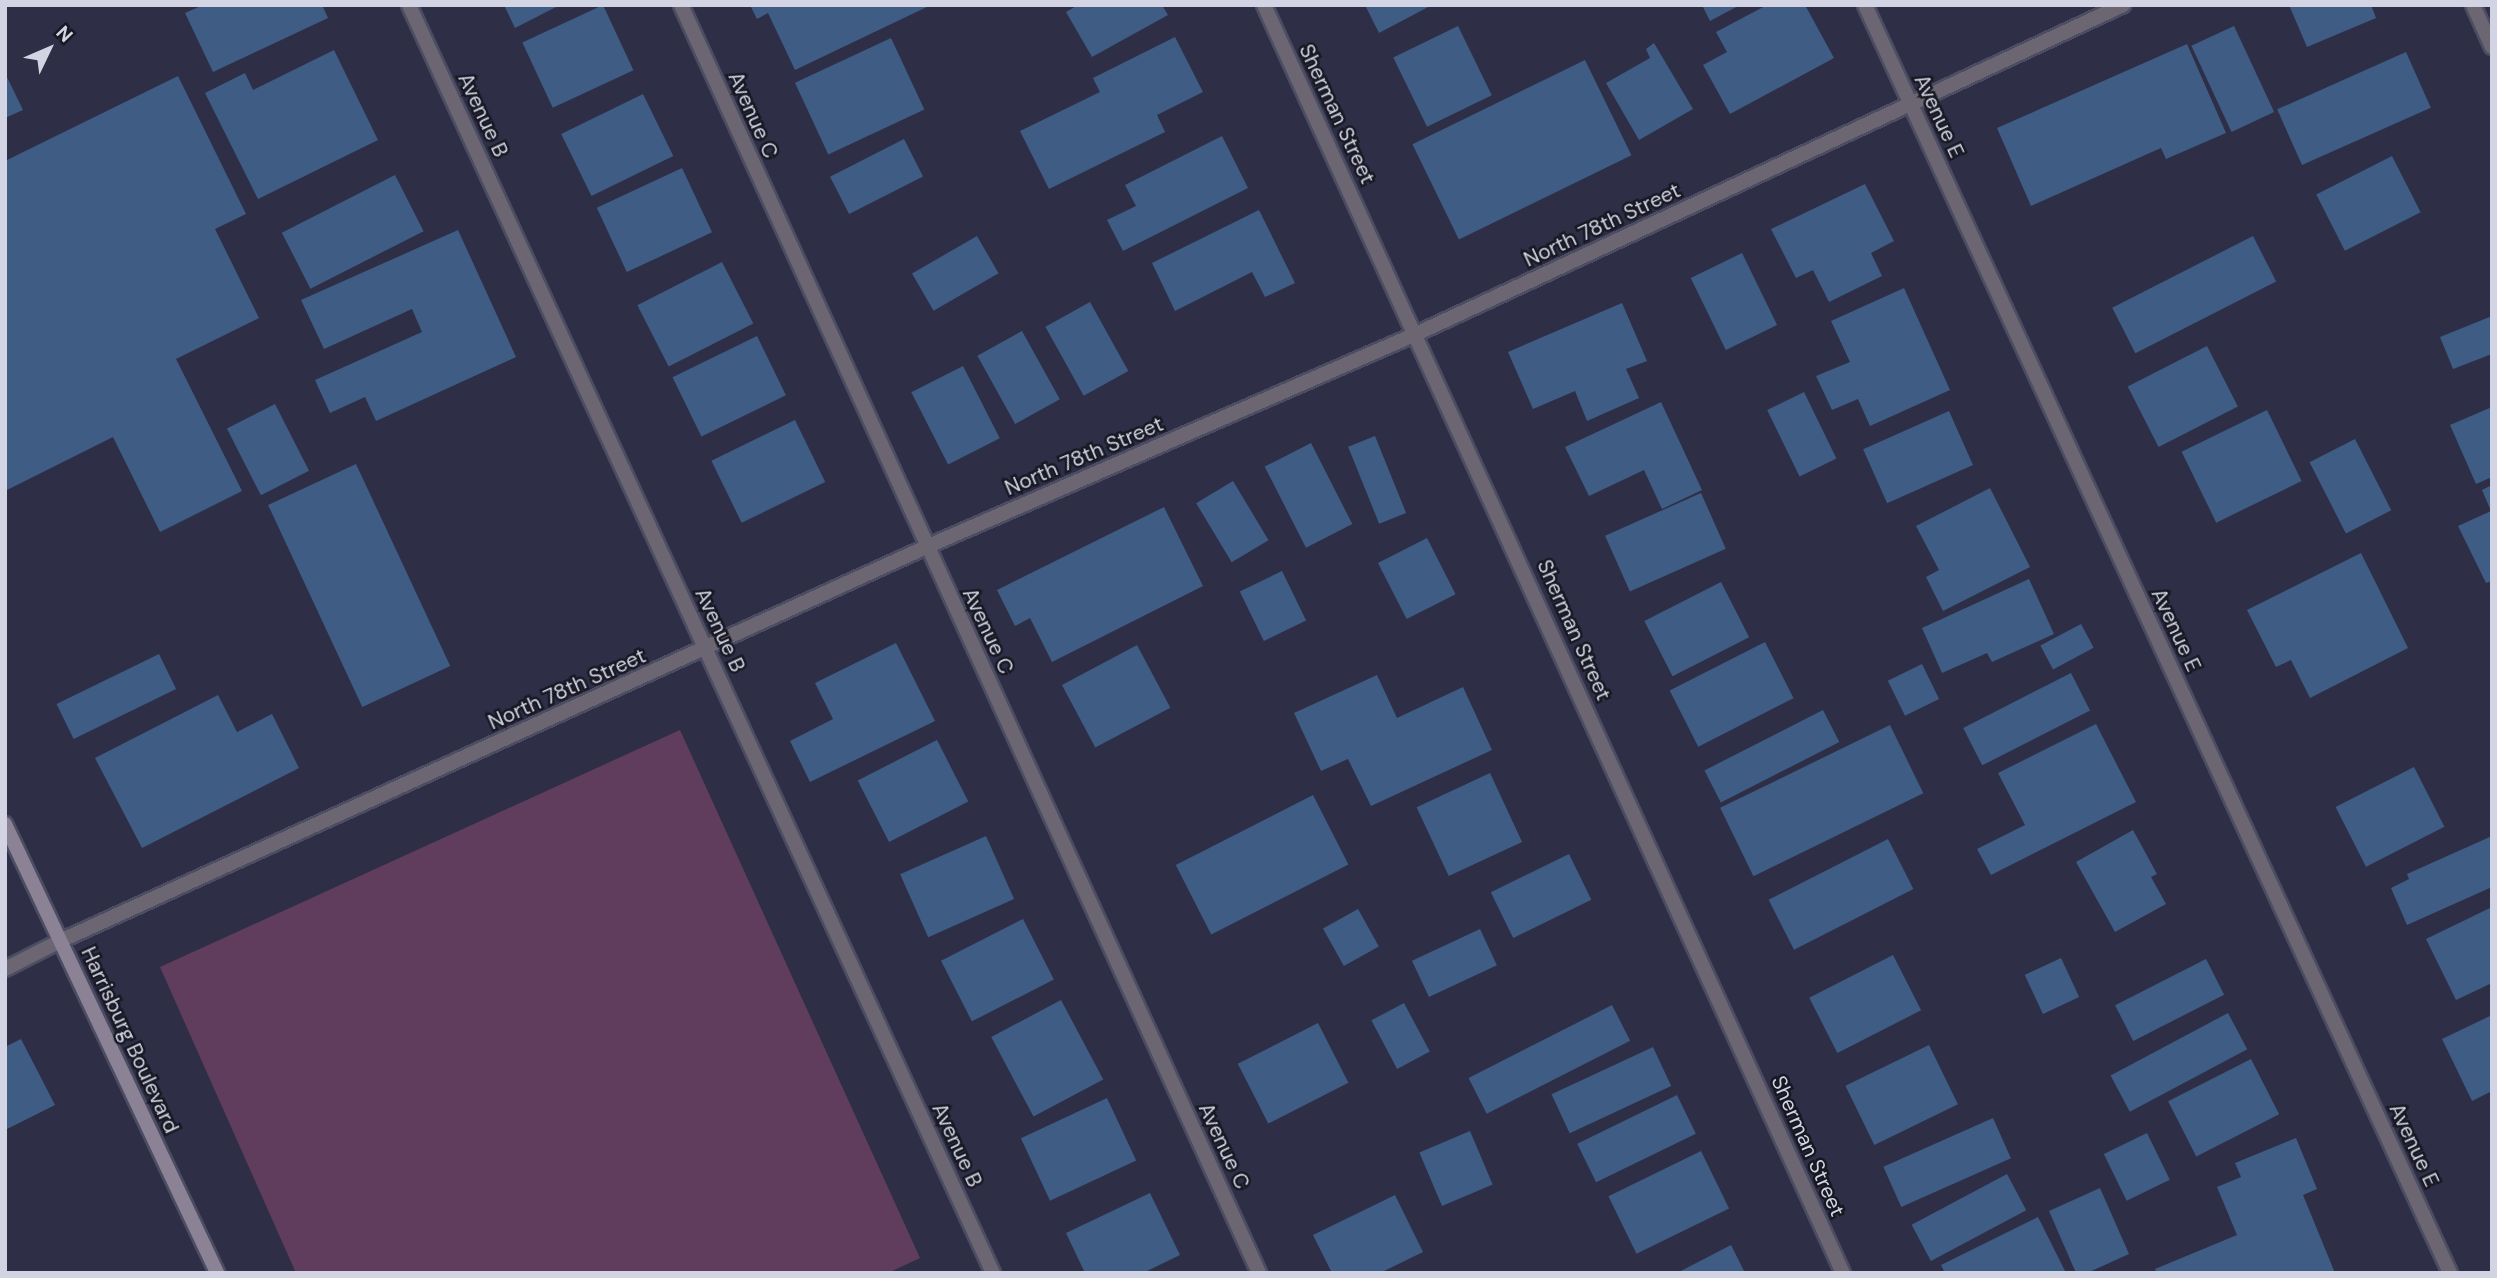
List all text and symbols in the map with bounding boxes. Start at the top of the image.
north arrow [14,14,84,84]
text: N [51,20,78,48]
street label: Sherman Street [1294,40,1380,188]
street label: Avenue C [723,68,783,162]
street label: Avenue B [453,69,513,161]
street label: Avenue E [1909,70,1969,162]
street label: North 78th Street [1520,178,1684,272]
street label: North 78th Street [1001,411,1167,501]
street label: Sherman Street [1532,556,1616,704]
street label: Avenue B [690,584,750,676]
street label: Avenue C [957,584,1019,678]
street label: Avenue E [2146,584,2206,676]
street label: North 78th Street [484,643,650,735]
street label: Harrisburg Boulevard [76,943,184,1137]
street label: Sherman Street [1766,1072,1850,1220]
street label: Avenue B [927,1099,987,1191]
street label: Avenue C [1193,1099,1255,1193]
street label: Avenue E [2384,1099,2444,1191]

